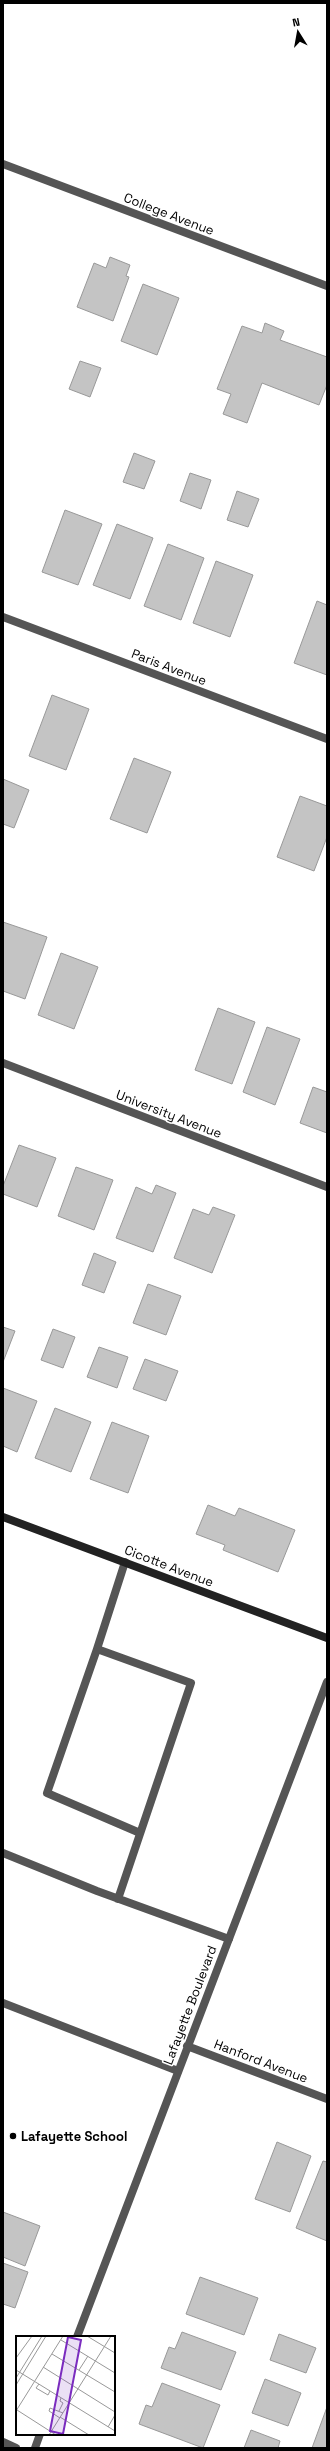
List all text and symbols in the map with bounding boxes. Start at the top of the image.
north arrow [278,12,318,52]
text: N [291,15,301,30]
street label: College Avenue [121,189,217,239]
street label: Paris Avenue [129,645,209,689]
street label: University Avenue [114,1086,224,1142]
street label: Cicotte Avenue [122,1541,216,1591]
street label: Lafayette Boulevard [159,1943,221,2067]
street label: Hanford Avenue [212,2035,310,2087]
place label: Lafayette School [21,2128,127,2145]
marker: Lafayette School [8,2131,18,2141]
inset map [16,2336,115,2435]

